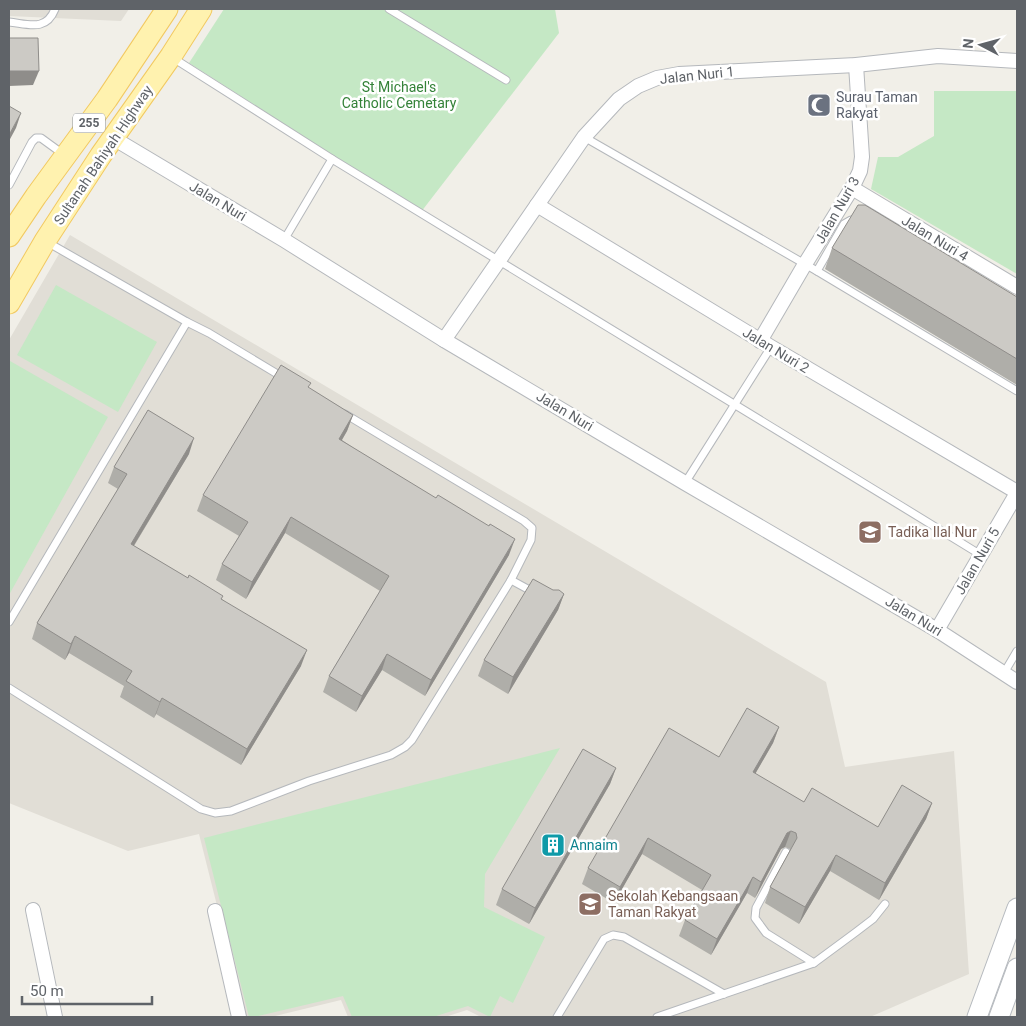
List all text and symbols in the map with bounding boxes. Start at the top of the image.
north arrow [956,20,1006,70]
text: N [960,38,977,49]
street label: Jalan Nuri 1 [659,63,735,87]
park label: St Michael's Catholic Cemetary [342,79,457,111]
street label: Sultanah Bahiyah Highway [50,82,156,228]
place label: Surau Taman Rakyat [836,89,918,121]
mosque icon: Surau Taman Rakyat [806,92,832,118]
road number: 255 [73,114,105,132]
street label: Jalan Nuri 3 [811,174,863,246]
street label: Jalan Nuri [187,178,249,224]
street label: Jalan Nuri 4 [899,212,971,264]
street label: Jalan Nuri 2 [740,324,812,376]
street label: Jalan Nuri [534,388,596,434]
school or university icon: Tadika Ilal Nur [857,519,883,545]
place label: Tadika Ilal Nur [888,524,977,540]
street label: Jalan Nuri 5 [951,525,1003,597]
street label: Jalan Nuri [883,593,945,639]
building icon: Annaim [540,832,566,858]
place label: Annaim [570,837,618,853]
place label: Sekolah Kebangsaan Taman Rakyat [608,888,738,920]
school or university icon: Sekolah Kebangsaan Taman Rakyat [577,891,603,917]
scale bar [22,974,152,1006]
text: 50 m [30,982,64,1000]

